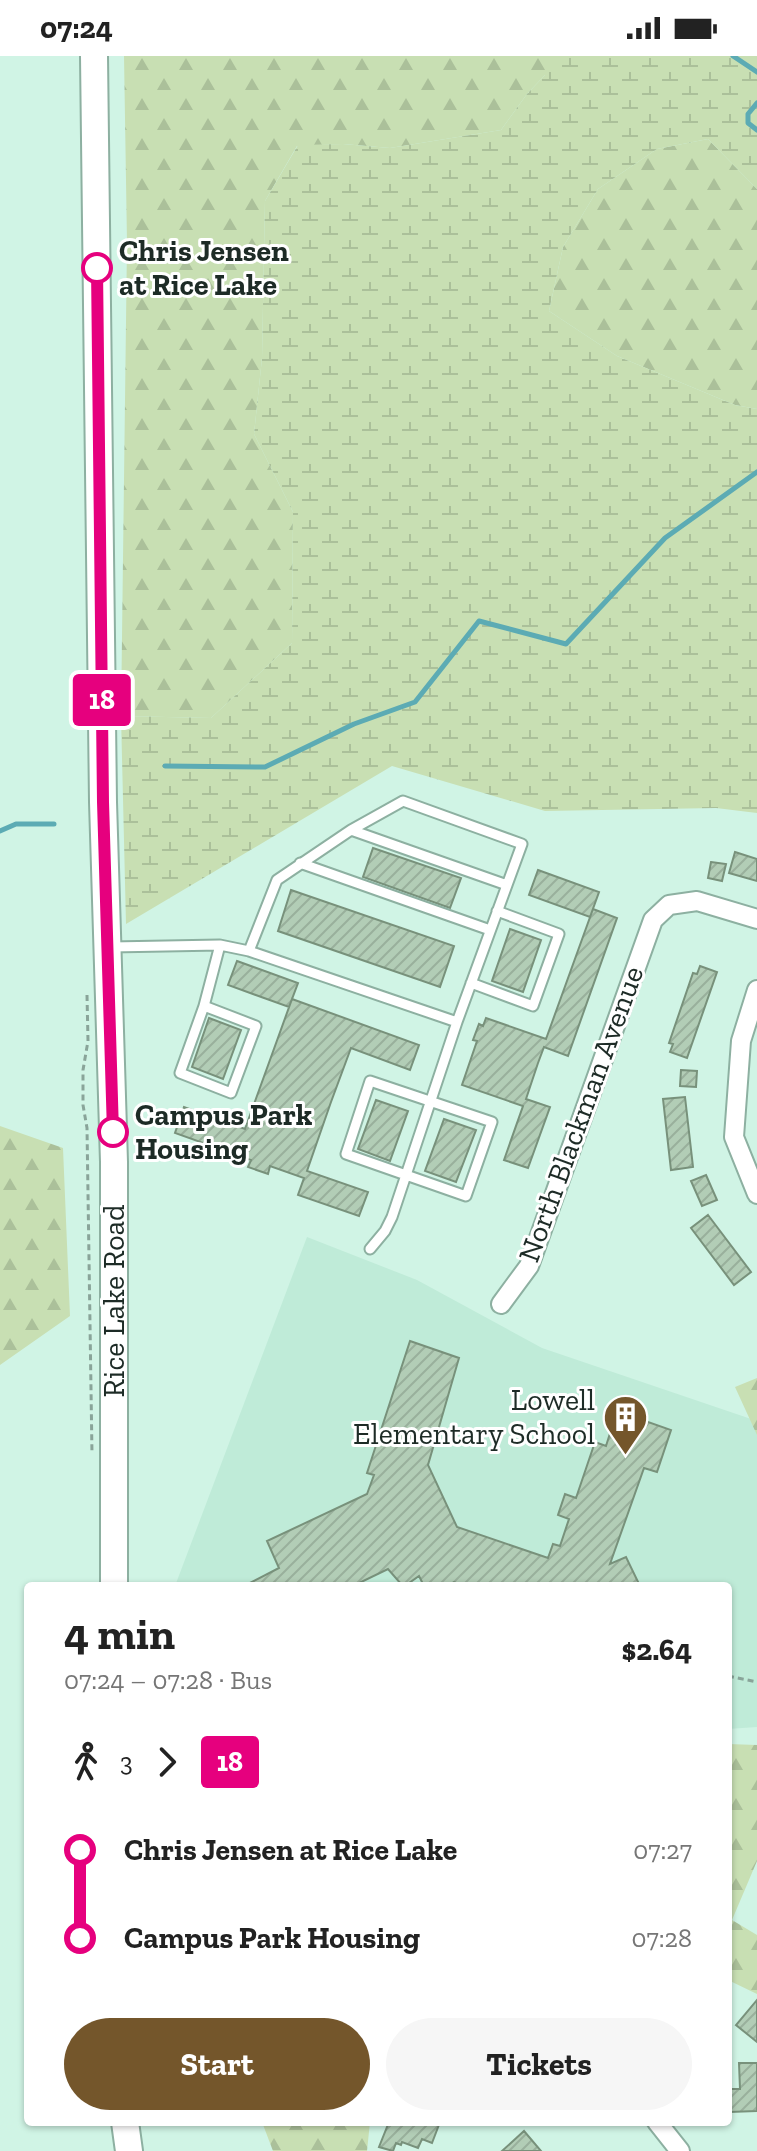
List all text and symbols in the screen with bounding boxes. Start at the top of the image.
text: 07:24 [40,10,113,46]
place label: Chris Jensen at Rice Lake [119,233,289,303]
marker: Chris Jensen at Rice Lake [82,253,112,283]
line badge: 18 [66,674,138,726]
text: 18 [89,683,115,716]
street label: North Blackman Avenue [511,961,651,1267]
place label: Campus Park Housing [135,1097,313,1167]
marker: Campus Park Housing [98,1117,128,1147]
street label: Rice Lake Road [96,1204,132,1398]
place label: Lowell Elementary School [353,1382,595,1452]
building icon: Lowell Elementary School [602,1393,650,1456]
text: 4 min [64,1607,175,1660]
text: $2.64 [622,1632,692,1668]
text: 07:24 – 07:28 · Bus [64,1664,272,1696]
icon: walk [64,1740,108,1784]
icon: forward [145,1740,189,1784]
text: 18 [217,1745,243,1778]
text: 3 [120,1746,133,1778]
text: Chris Jensen at Rice Lake [124,1832,457,1868]
text: 07:27 [633,1834,692,1866]
text: Campus Park Housing [124,1920,420,1956]
text: 07:28 [632,1922,692,1954]
button: Start [64,2018,370,2110]
button: Tickets [386,2018,692,2110]

